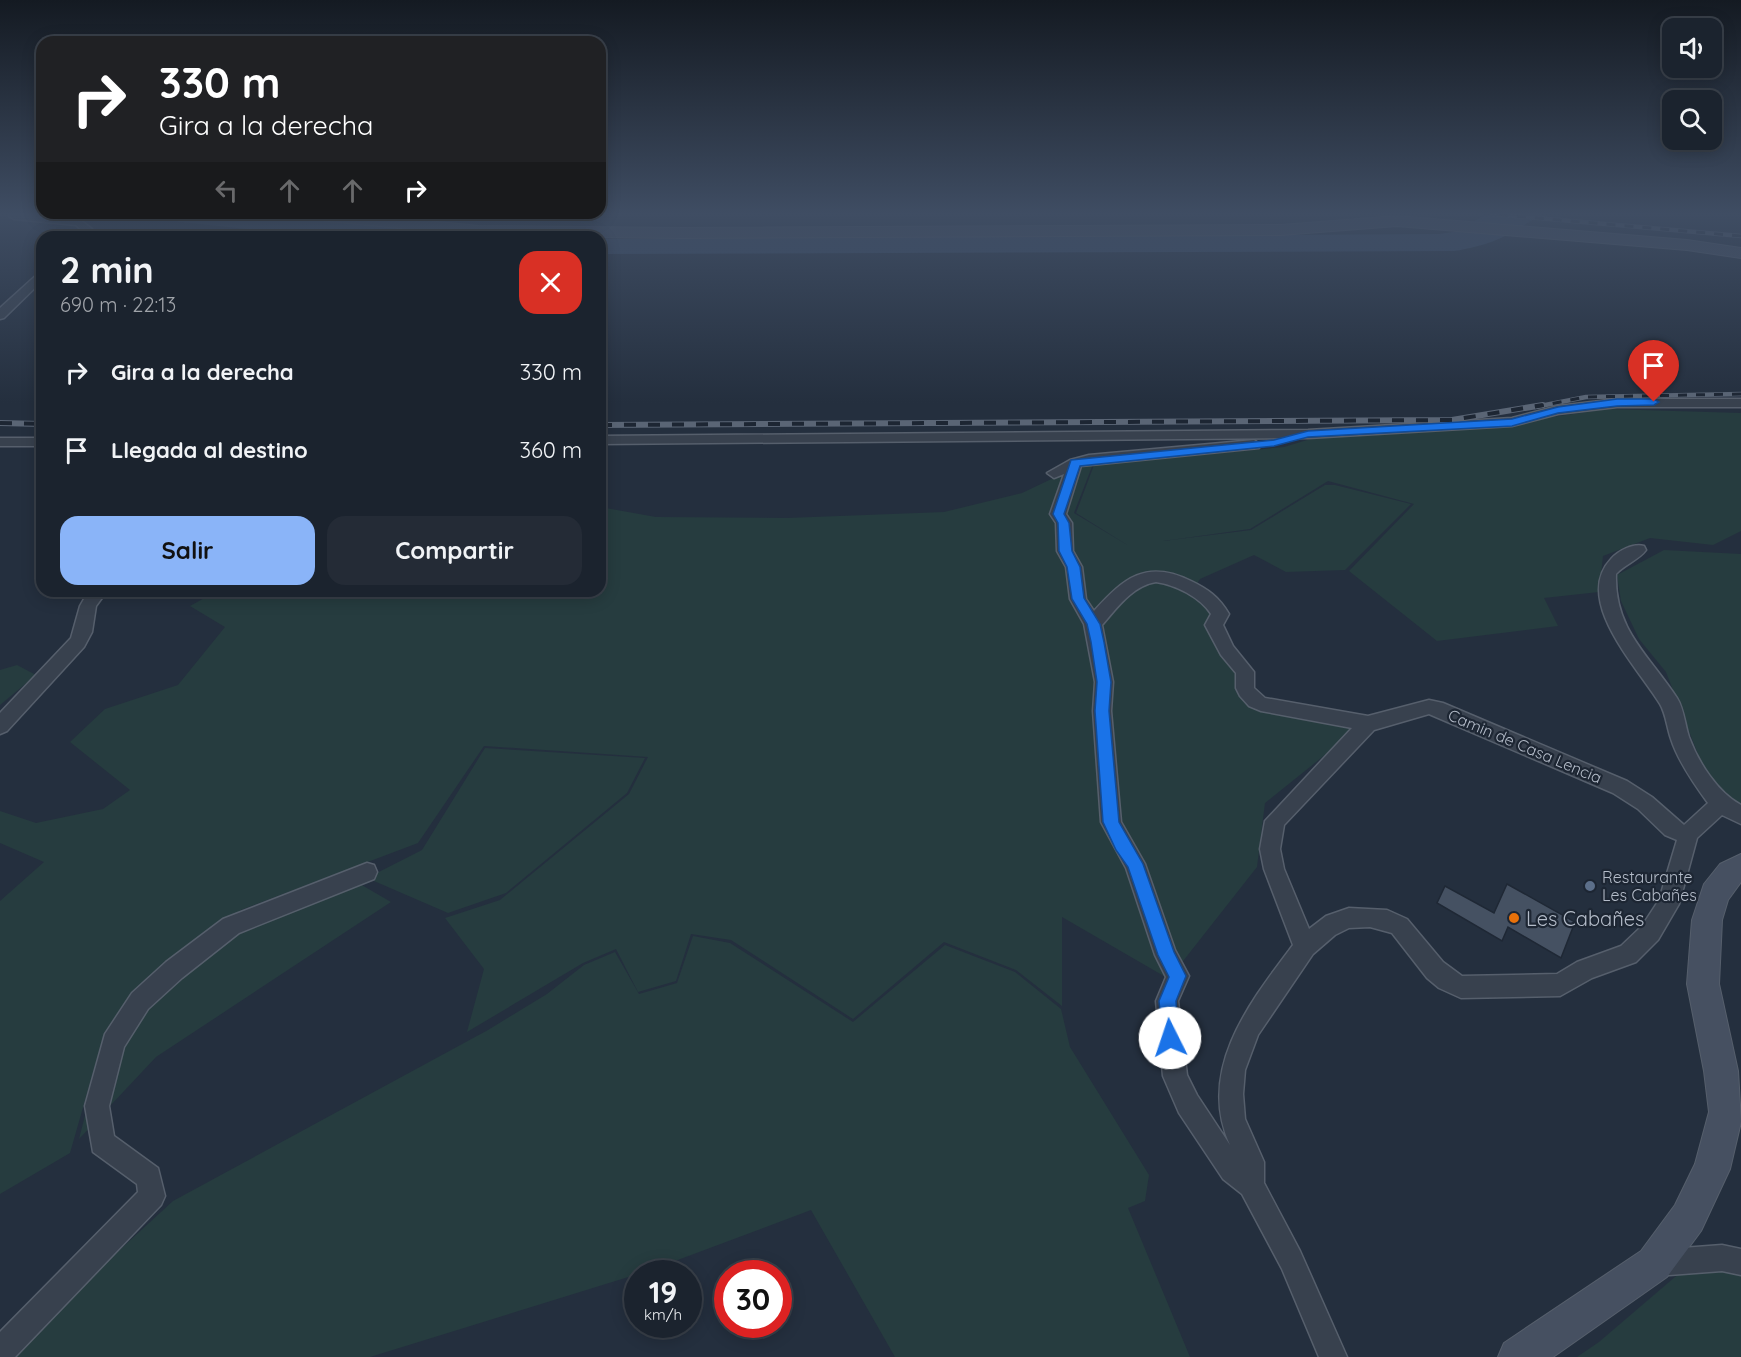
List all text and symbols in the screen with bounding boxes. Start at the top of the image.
map controls [1662,18,1722,150]
button: sound [1662,18,1722,78]
text: 330 m [159,56,280,109]
icon: right [60,60,138,138]
button: search [1662,90,1722,150]
text: Gira a la derecha [159,108,373,142]
icon: left [210,174,243,207]
icon: ahead [273,174,306,207]
icon: ahead [336,174,369,207]
icon: right [399,174,432,207]
text: 2 min [60,247,154,292]
button: close [519,251,582,314]
text: 690 m · 22:13 [60,292,176,317]
pin [1628,340,1679,402]
icon: arrive [1637,349,1670,382]
icon: right [60,356,93,389]
text: Gira a la derecha [111,358,294,386]
text: 330 m [520,358,582,386]
icon: arrive [60,434,93,467]
text: Llegada al destino [111,436,308,464]
text: 360 m [519,436,582,464]
button: Salir [60,516,315,585]
button: Compartir [327,516,582,585]
street label: Camin de Casa Lencia [1445,705,1605,787]
place label: Restaurante Les Cabañes [1602,867,1697,905]
marker: Restaurante Les Cabañes [1583,879,1597,893]
place label: Les Cabañes [1526,906,1644,931]
marker: Les Cabañes [1507,911,1521,925]
position arrow [1138,1006,1202,1070]
speed limit sign: 30 [714,1260,792,1338]
text: 19 [649,1273,677,1311]
text: km/h [644,1305,682,1324]

